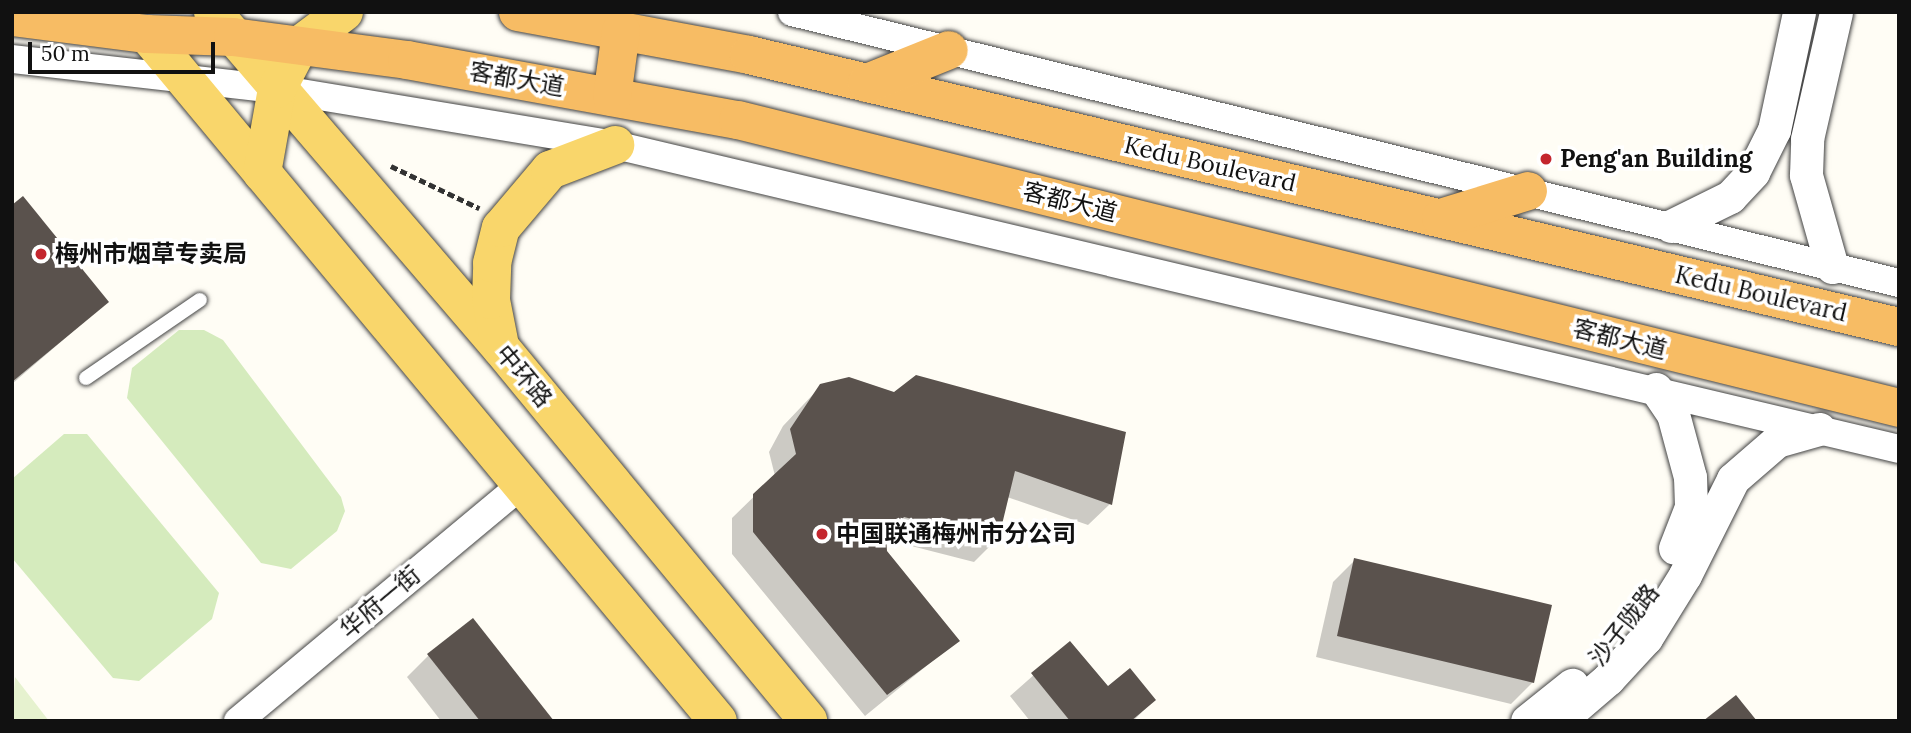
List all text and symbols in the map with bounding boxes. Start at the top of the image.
scale bar [32,28,219,72]
text: 50 m [41,40,90,67]
street label: 客都大道 [467,56,567,102]
street label: Kedu Boulevard [1121,130,1299,198]
place label: Peng'an Building [1560,145,1752,173]
marker: Peng'an Building [1538,151,1554,167]
street label: 客都大道 [1020,176,1120,228]
place label: 梅州市烟草专卖局 [55,240,247,268]
marker: 梅州市烟草专卖局 [33,246,49,262]
street label: Kedu Boulevard [1672,260,1850,328]
street label: 客都大道 [1570,313,1670,365]
street label: 中环路 [490,339,558,413]
place label: 中国联通梅州市分公司 [836,520,1076,548]
marker: 中国联通梅州市分公司 [814,526,830,542]
street label: 华府一街 [334,560,426,644]
street label: 沙子陇路 [1583,578,1665,672]

